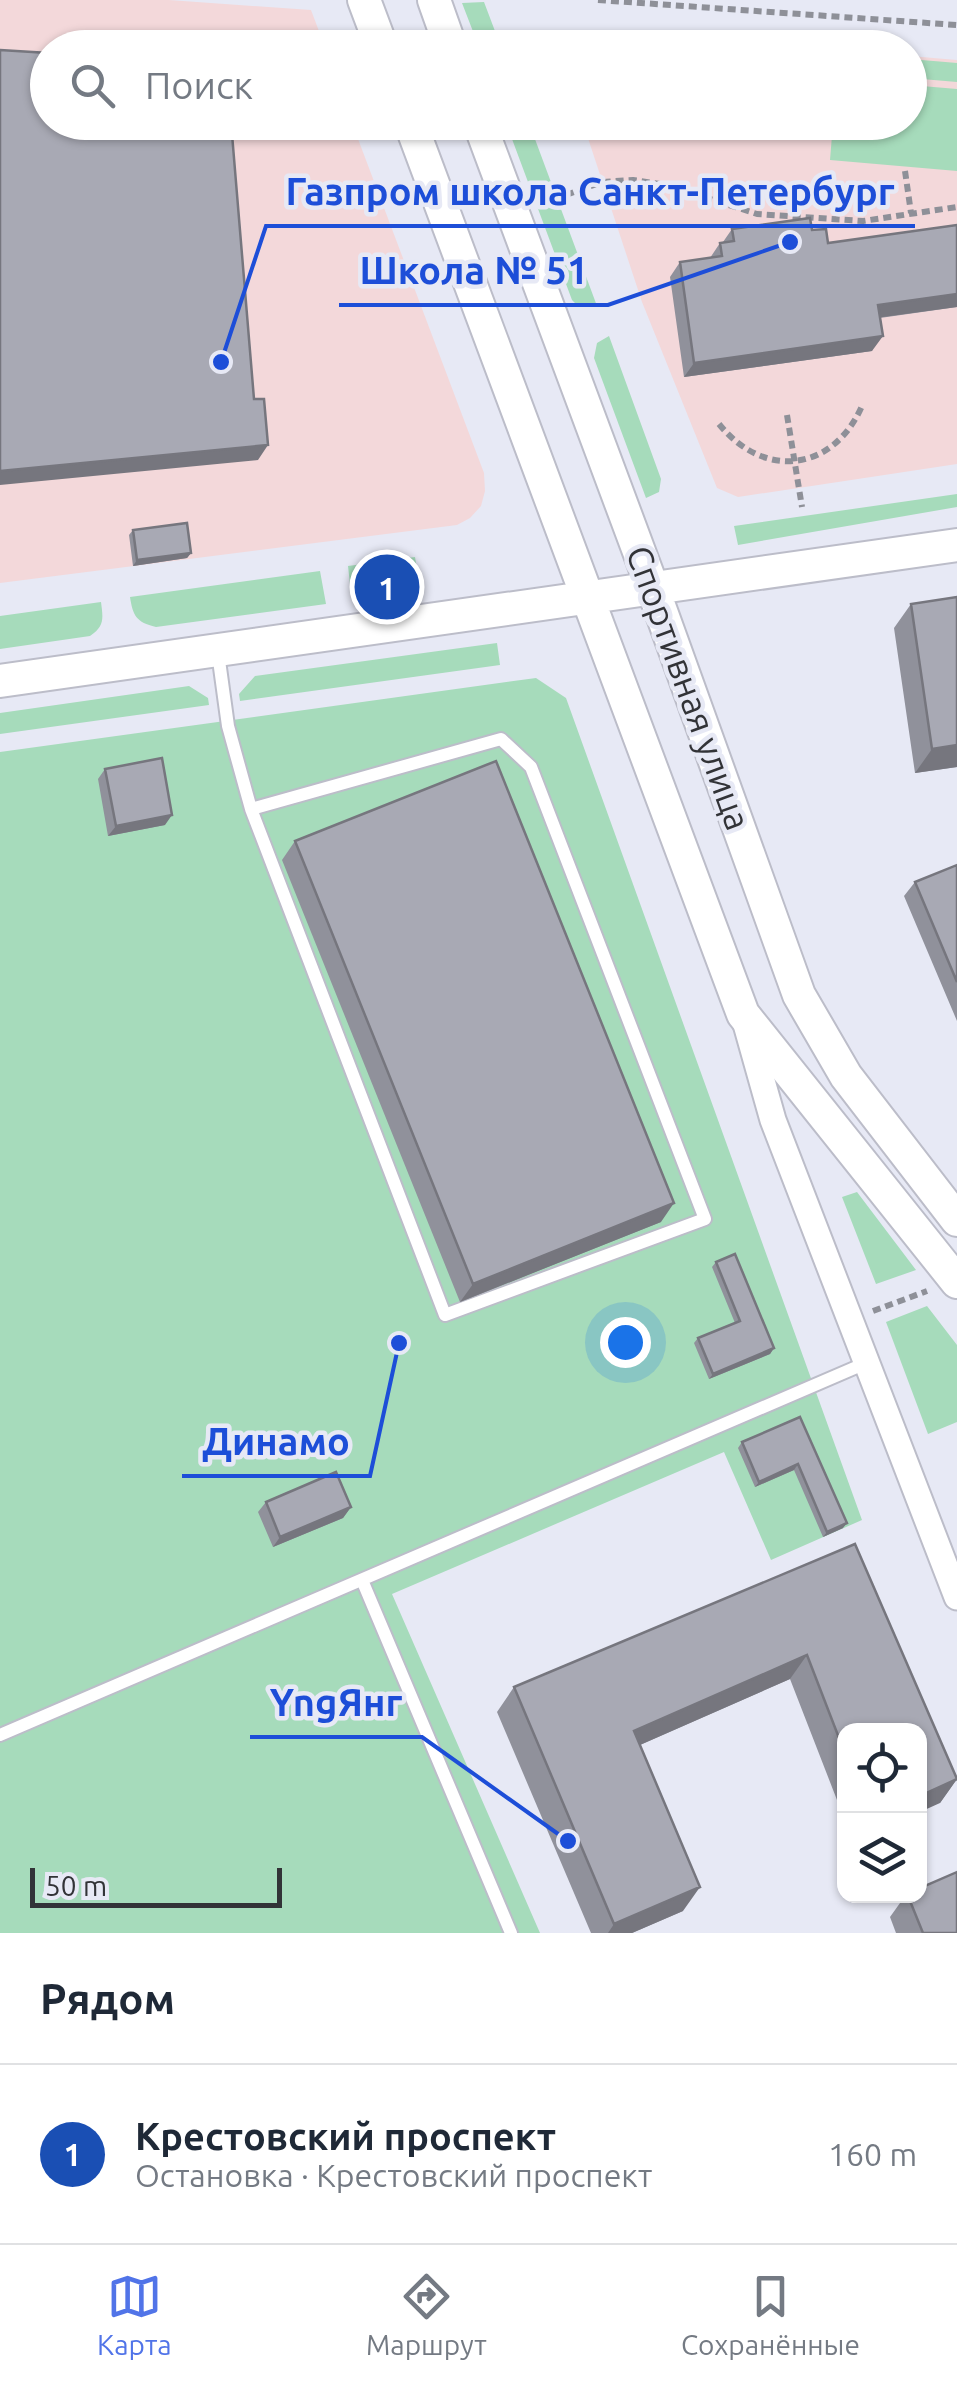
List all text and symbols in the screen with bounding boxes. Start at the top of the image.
search box [30,30,927,140]
icon: search [65,58,120,113]
text: Поиск [145,64,253,106]
callout: Газпром школа Санкт-Петербург [266,158,915,226]
text: Газпром школа Санкт-Петербург [286,170,895,212]
callout: Школа № 51 [339,237,608,305]
text: Школа № 51 [360,249,588,291]
street label: Спортивная улица [619,540,759,835]
pin: 1 [354,550,420,624]
your location [600,1317,651,1368]
callout: Динамо [182,1408,370,1476]
text: Динамо [202,1420,350,1462]
callout: YngЯнг [250,1669,422,1737]
text: YngЯнг [270,1681,402,1723]
map controls [837,1723,927,1903]
button: locate [837,1723,927,1813]
button: layers [837,1813,927,1903]
scale bar [30,1863,282,1908]
text: 50 m [45,1870,107,1901]
text: Рядом [40,1975,175,2022]
text: Крестовский проспект [135,2115,556,2157]
text: 1 [63,2136,82,2172]
text: 160 m [828,2136,917,2172]
text: Остановка · Крестовский проспект [135,2157,652,2193]
tab: Карта [97,2269,172,2360]
tab: Маршрут [366,2269,487,2360]
tab: Сохранённые [681,2269,860,2360]

